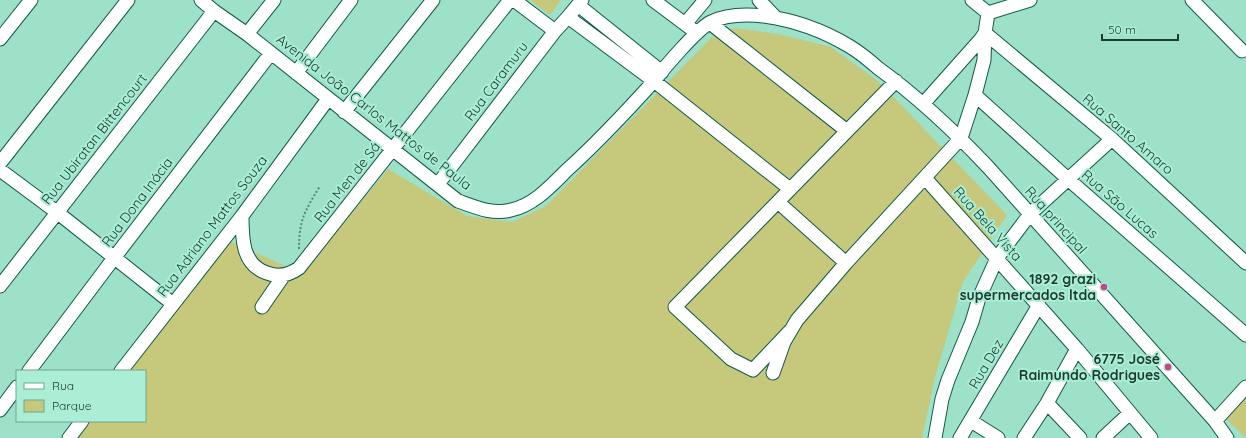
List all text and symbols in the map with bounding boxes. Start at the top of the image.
scale bar [1102,16,1178,42]
text: 50 m [1108,22,1136,37]
street label: Avenida João Carlos Mattos de Paula [273,30,475,194]
street label: Rua Caramuru [460,38,532,124]
street label: Rua Ubiratan Bittencourt [37,70,151,208]
street label: Rua Santo Amaro [1079,90,1177,178]
street label: Rua Men de Sá [310,138,384,226]
street label: Rua Adriano Mattos Souza [153,152,271,300]
street label: Rua Dona Inácia [98,154,176,250]
street label: Rua São Lucas [1078,166,1162,242]
street label: Rua principal [1021,182,1091,258]
street label: Rua Bela Vista [950,183,1026,265]
place label: 1892 grazi supermercados ltda [960,270,1096,304]
marker: 1892 grazi supermercados ltda [1099,282,1109,292]
street label: Rua Dez [965,336,1008,392]
place label: 6775 José Raimundo Rodrigues [1019,350,1160,384]
marker: 6775 José Raimundo Rodrigues [1163,362,1173,372]
legend [16,370,146,422]
text: Rua [52,378,74,393]
text: Parque [52,398,92,413]

